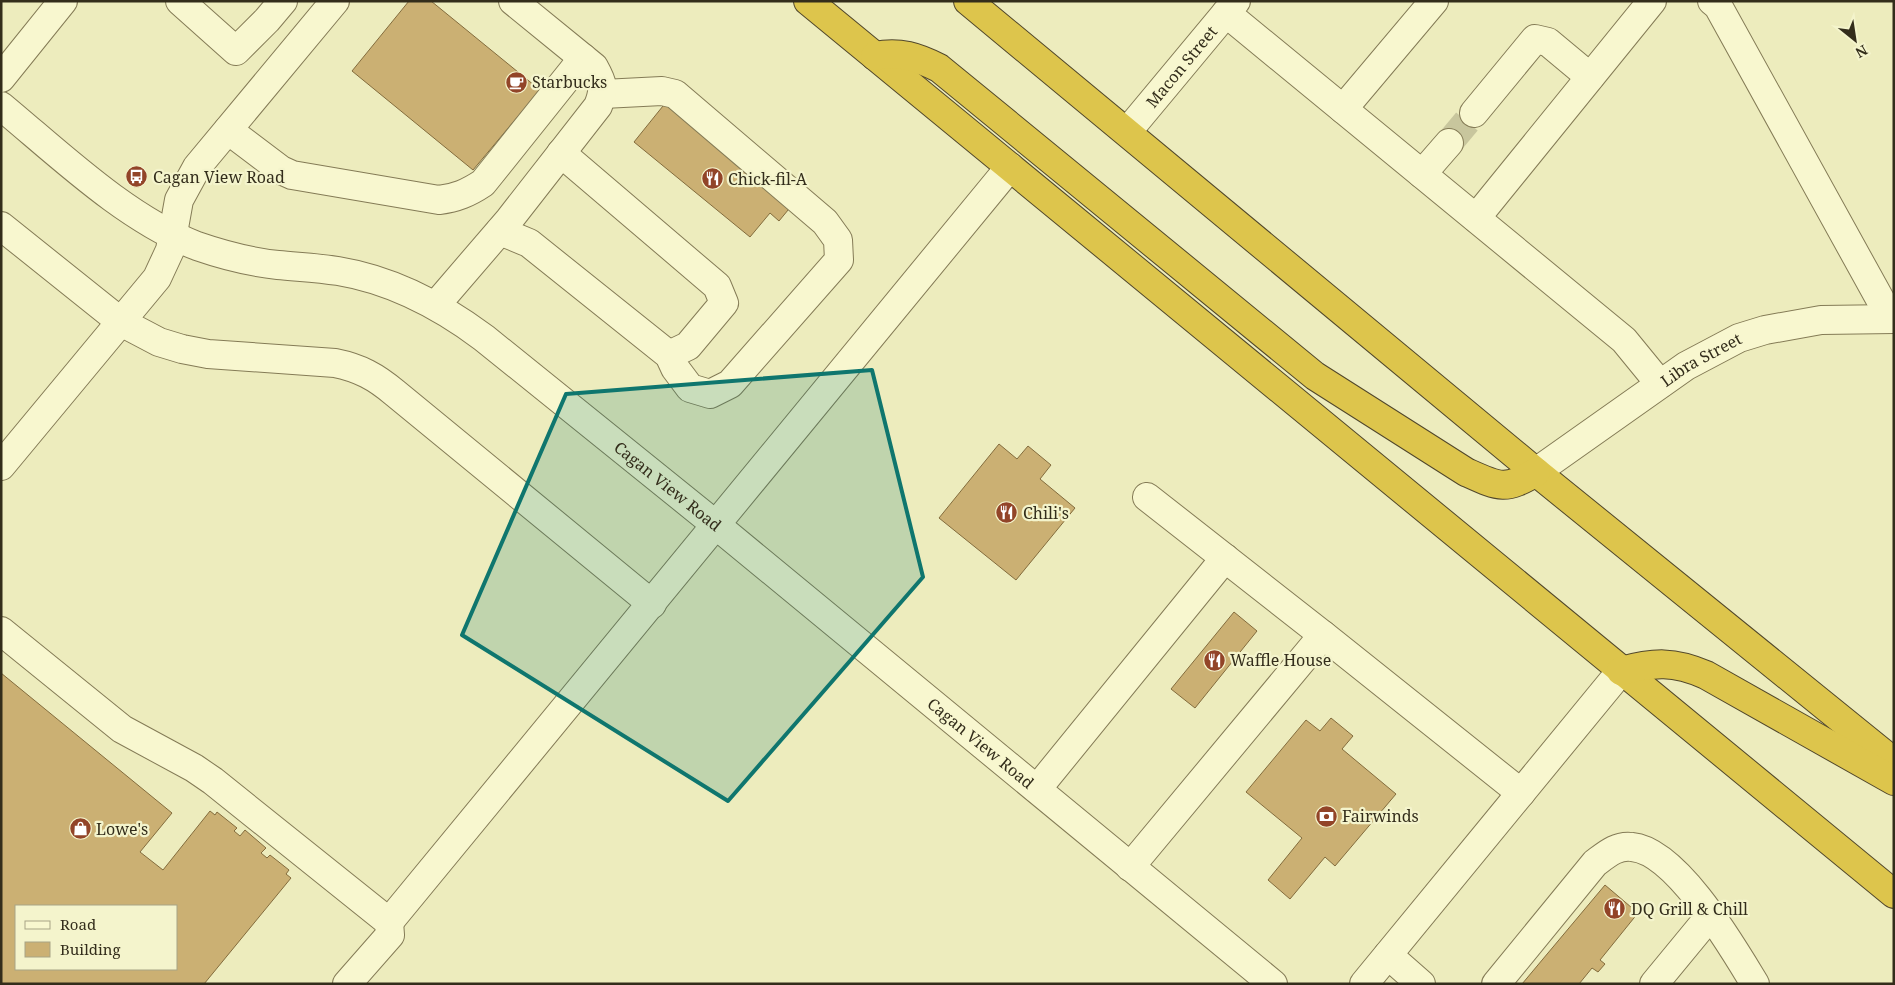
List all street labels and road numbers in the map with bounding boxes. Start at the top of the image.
street label: Macon Street [1141,21,1222,112]
street label: Libra Street [1656,327,1746,392]
street label: Cagan View Road [610,436,726,536]
street label: Cagan View Road [923,693,1039,794]

